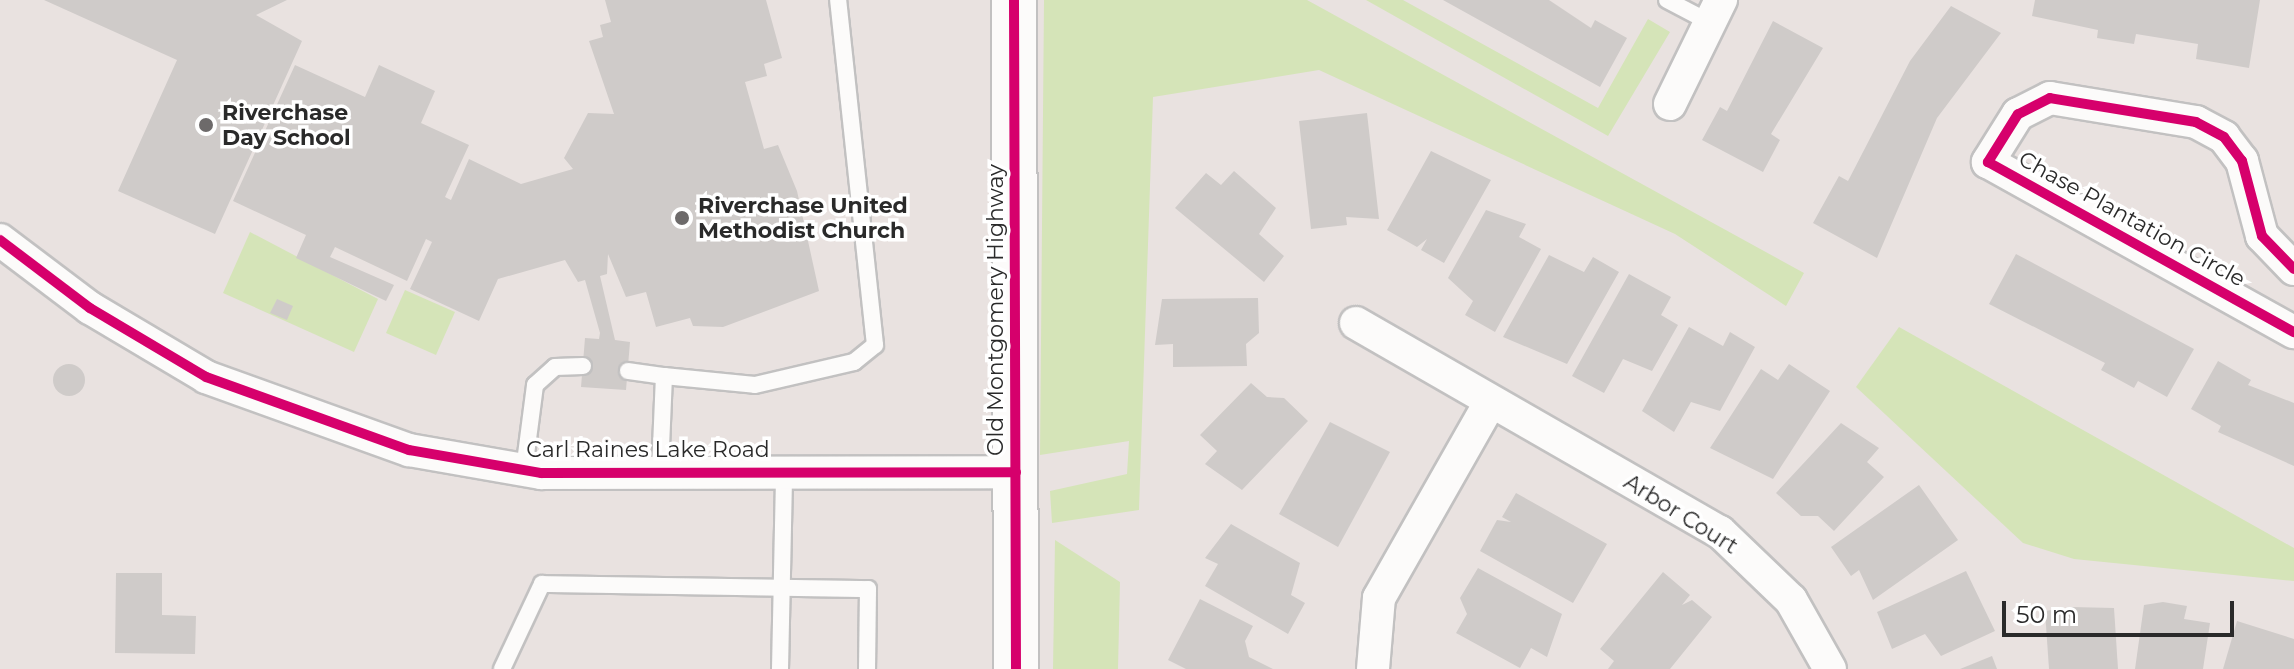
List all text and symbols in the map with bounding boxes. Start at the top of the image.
place label: Riverchase Day School [222,99,351,150]
marker: Riverchase Day School [197,116,215,134]
street label: Chase Plantation Circle [2014,146,2250,292]
street label: Old Montgomery Highway [983,164,1009,456]
place label: Riverchase United Methodist Church [698,192,908,244]
marker: Riverchase United Methodist Church [673,209,691,227]
street label: Carl Raines Lake Road [526,437,770,463]
street label: Arbor Court [1619,468,1743,560]
scale bar [2006,585,2238,635]
text: 50 m [2016,600,2077,629]

